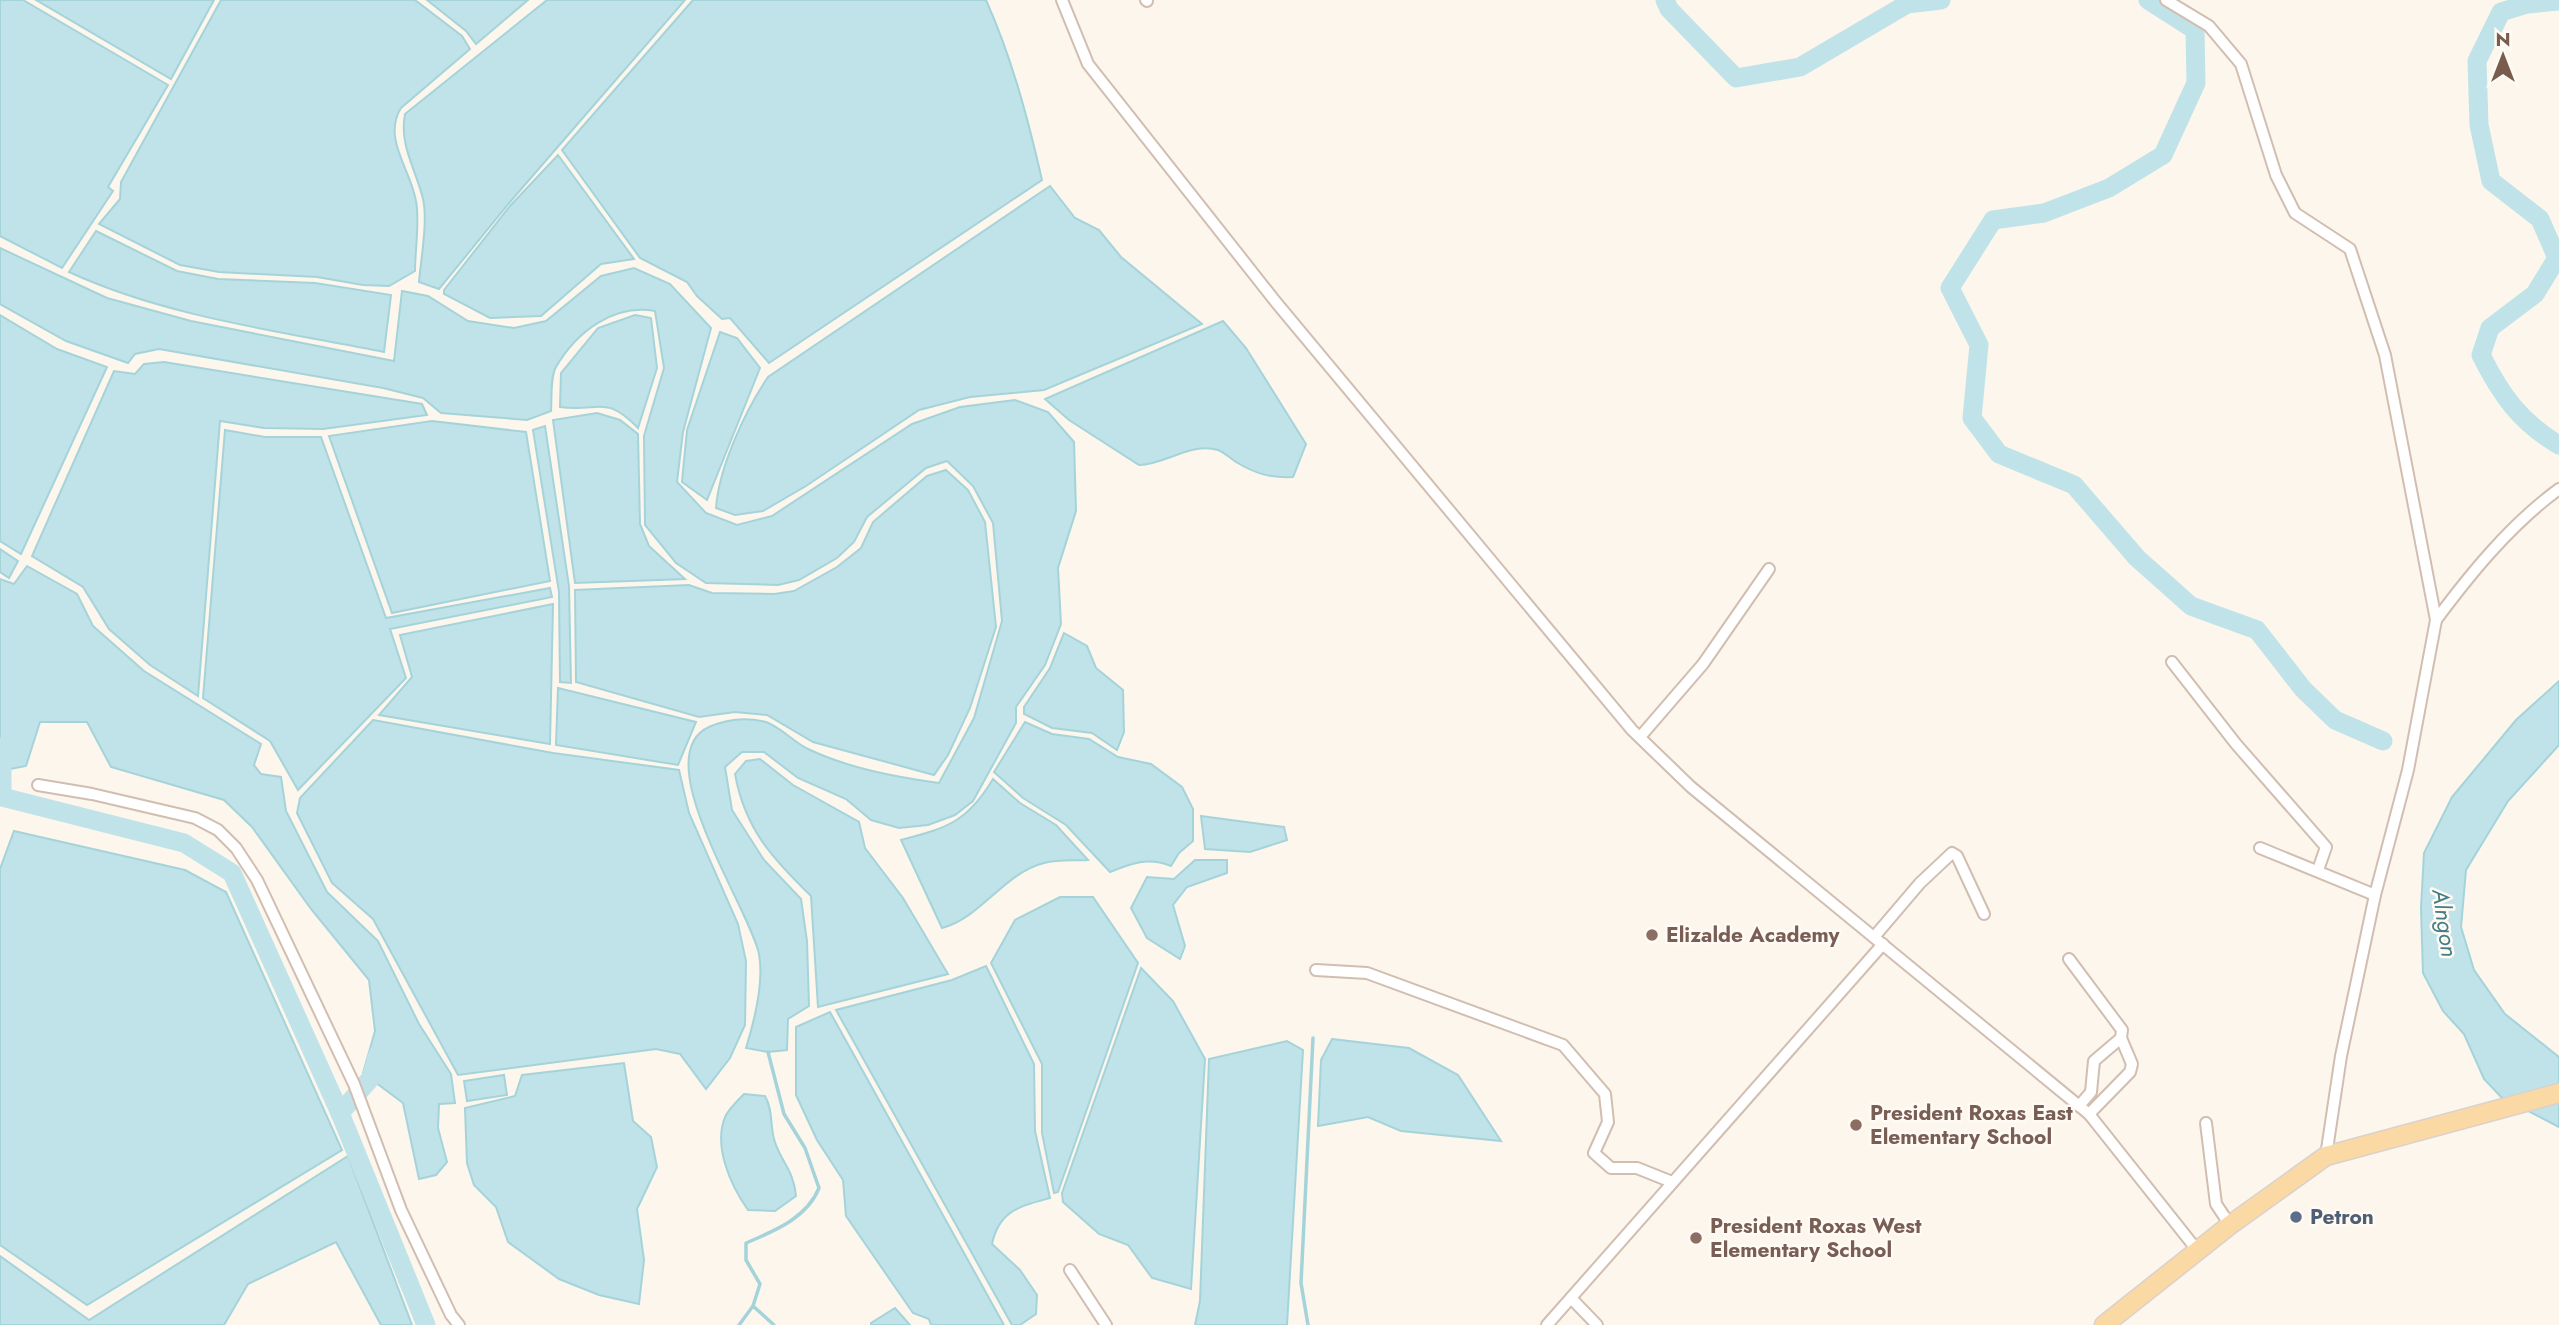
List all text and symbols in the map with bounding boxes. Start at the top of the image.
north arrow [2468,21,2538,91]
text: N [2495,26,2511,53]
water label: Alngon [2423,886,2467,959]
place label: Elizalde Academy [1666,920,1841,950]
marker: Elizalde Academy [1644,927,1660,943]
place label: President Roxas East Elementary School [1870,1098,2073,1152]
marker: President Roxas East Elementary School [1848,1117,1864,1133]
place label: Petron [2310,1202,2374,1232]
marker: Petron [2288,1209,2304,1225]
place label: President Roxas West Elementary School [1710,1211,1922,1265]
marker: President Roxas West Elementary School [1688,1230,1704,1246]

